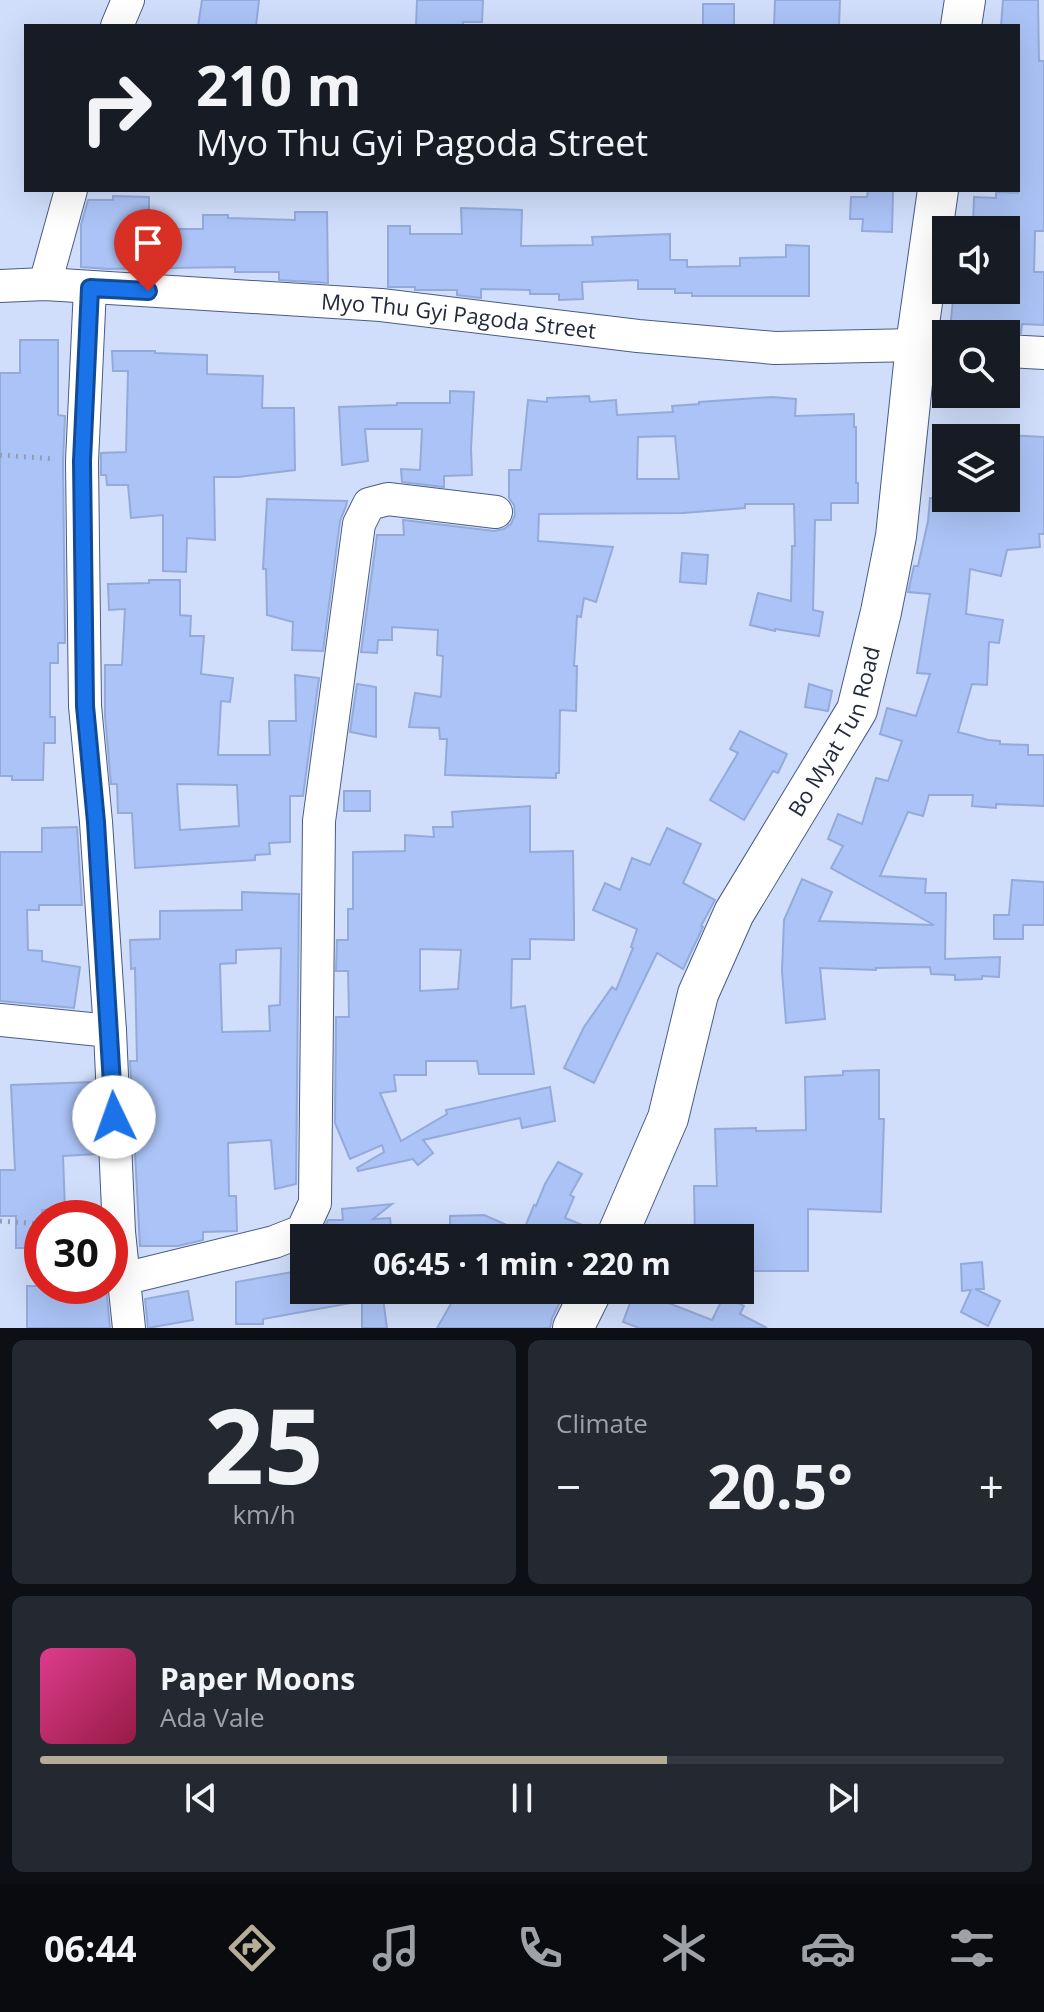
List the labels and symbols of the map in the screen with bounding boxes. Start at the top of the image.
pin [114,209,182,291]
street label: Myo Thu Gyi Pagoda Street [320,285,598,345]
street label: Bo Myat Tun Road [780,643,886,822]
position arrow [72,1075,156,1159]
speed limit sign: 30 [24,1200,128,1304]

